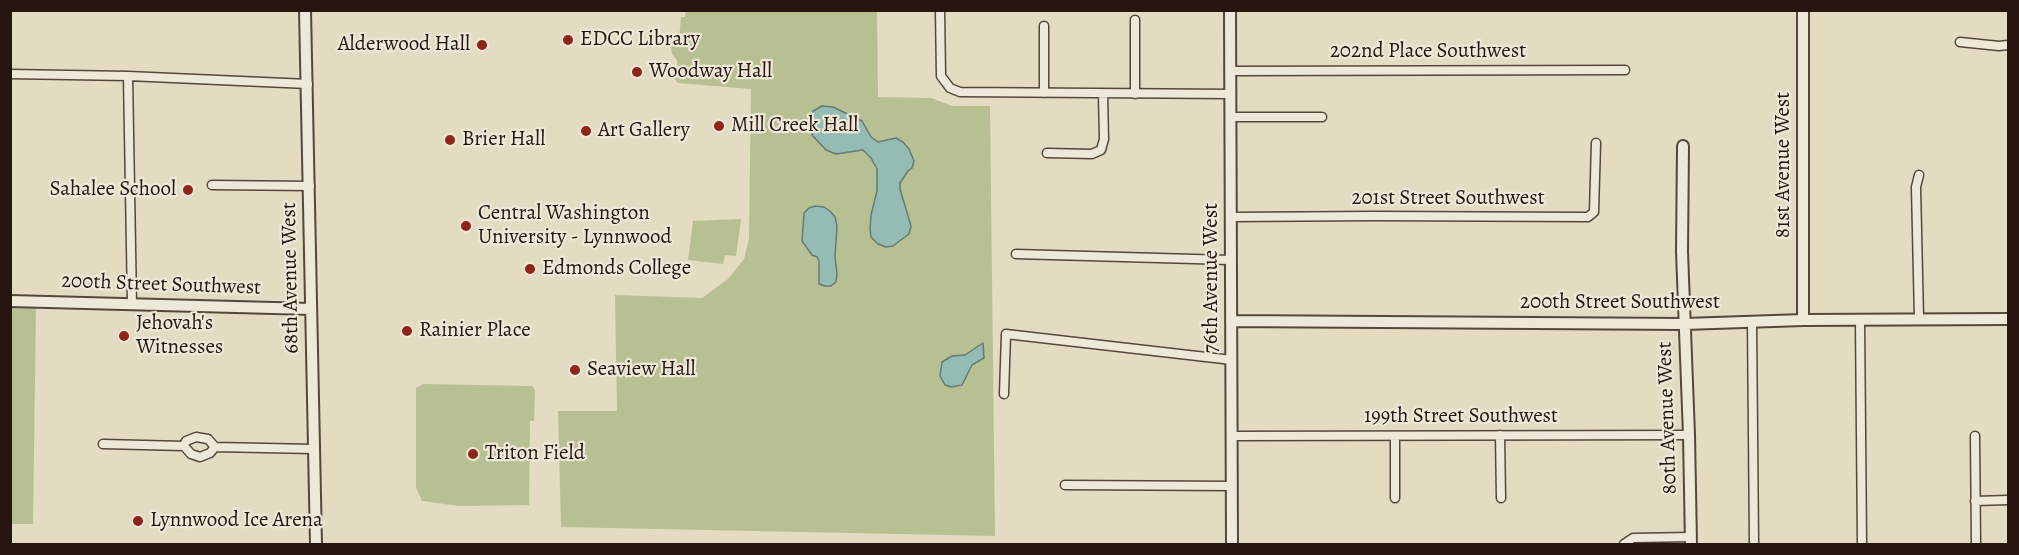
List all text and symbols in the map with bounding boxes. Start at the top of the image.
place label: EDCC Library [580,27,700,53]
place label: Alderwood Hall [338,32,470,58]
marker: EDCC Library [561,33,575,47]
marker: Alderwood Hall [475,38,489,52]
street label: 202nd Place Southwest [1330,39,1526,65]
place label: Woodway Hall [649,59,772,85]
marker: Woodway Hall [630,65,644,79]
street label: 81st Avenue West [1771,92,1797,238]
place label: Mill Creek Hall [731,113,858,139]
place label: Art Gallery [598,118,690,144]
marker: Mill Creek Hall [712,119,726,133]
marker: Art Gallery [579,124,593,138]
place label: Brier Hall [462,127,545,153]
marker: Brier Hall [443,133,457,147]
place label: Sahalee School [50,177,176,203]
marker: Sahalee School [181,183,195,197]
street label: 201st Street Southwest [1351,186,1545,212]
place label: Central Washington University - Lynnwood [478,201,672,251]
street label: 68th Avenue West [277,202,305,354]
street label: 76th Avenue West [1199,203,1225,353]
marker: Central Washington University - Lynnwood [459,219,473,233]
place label: Edmonds College [542,256,691,282]
marker: Edmonds College [523,262,537,276]
street label: 200th Street Southwest [61,269,261,301]
street label: 200th Street Southwest [1520,290,1720,316]
place label: Jehovah's Witnesses [136,311,223,361]
place label: Rainier Place [419,318,531,344]
marker: Rainier Place [400,324,414,338]
marker: Jehovah's Witnesses [117,329,131,343]
street label: 80th Avenue West [1653,341,1683,495]
place label: Seaview Hall [587,357,696,383]
marker: Seaview Hall [568,363,582,377]
street label: 199th Street Southwest [1364,404,1558,430]
place label: Triton Field [485,441,585,467]
marker: Triton Field [466,447,480,461]
place label: Lynnwood Ice Arena [150,508,323,534]
marker: Lynnwood Ice Arena [131,514,145,528]

